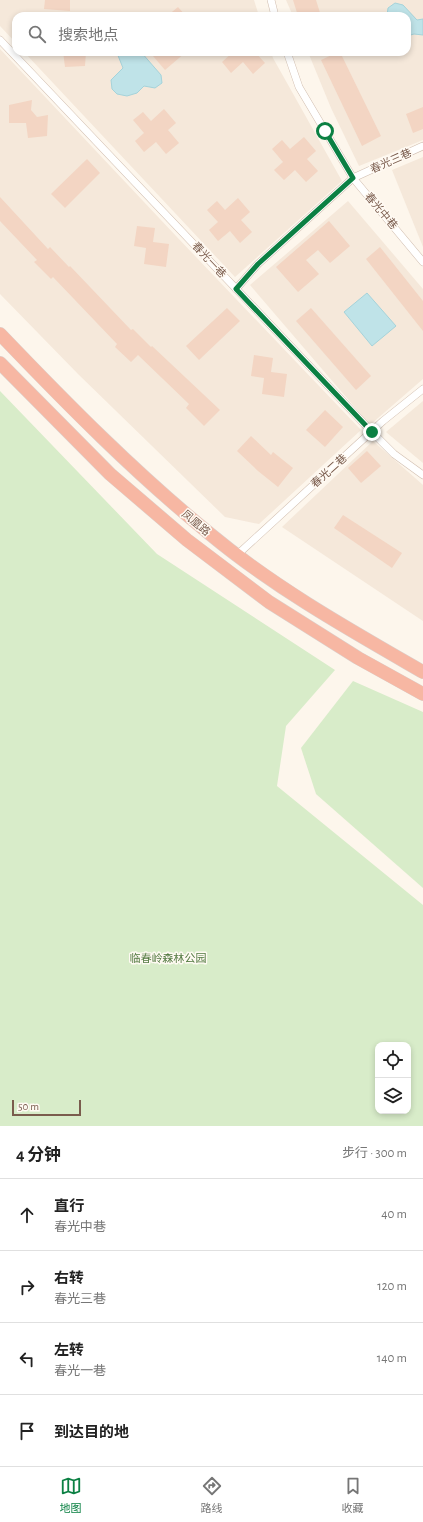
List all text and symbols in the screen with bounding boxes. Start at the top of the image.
search box [12,12,411,56]
icon: search [26,23,48,45]
text: 搜索地点 [58,28,118,43]
route start [316,122,334,140]
street label: 春光三巷 [368,146,413,175]
street label: 春光中巷 [363,190,400,231]
street label: 春光一巷 [190,239,229,280]
route end [363,423,381,441]
street label: 春光二巷 [308,451,349,490]
street label: 凤凰路 [180,507,213,538]
park label: 临春岭森林公园 [130,952,207,964]
map controls [375,1042,411,1114]
button: locate [375,1042,411,1078]
button: layers [375,1078,411,1114]
scale bar [12,1098,81,1117]
text: 50 m [18,1101,39,1112]
text: 4 分钟 [16,1146,61,1163]
text: 步行 · 300 m [342,1147,407,1160]
text: 直行 [54,1199,84,1214]
icon: ahead [16,1204,38,1226]
text: 40 m [381,1208,407,1221]
text: 春光中巷 [54,1221,106,1234]
text: 右转 [54,1271,84,1286]
icon: right [16,1276,38,1298]
text: 120 m [377,1280,407,1293]
text: 春光三巷 [54,1293,106,1306]
text: 左转 [54,1343,84,1358]
icon: left [16,1348,38,1370]
text: 140 m [377,1352,407,1365]
text: 春光一巷 [54,1365,106,1378]
icon: arrive [16,1420,38,1442]
text: 到达目的地 [54,1425,129,1440]
tab: 地图 [60,1475,82,1515]
tab: 路线 [201,1475,223,1515]
tab: 收藏 [342,1475,364,1515]

